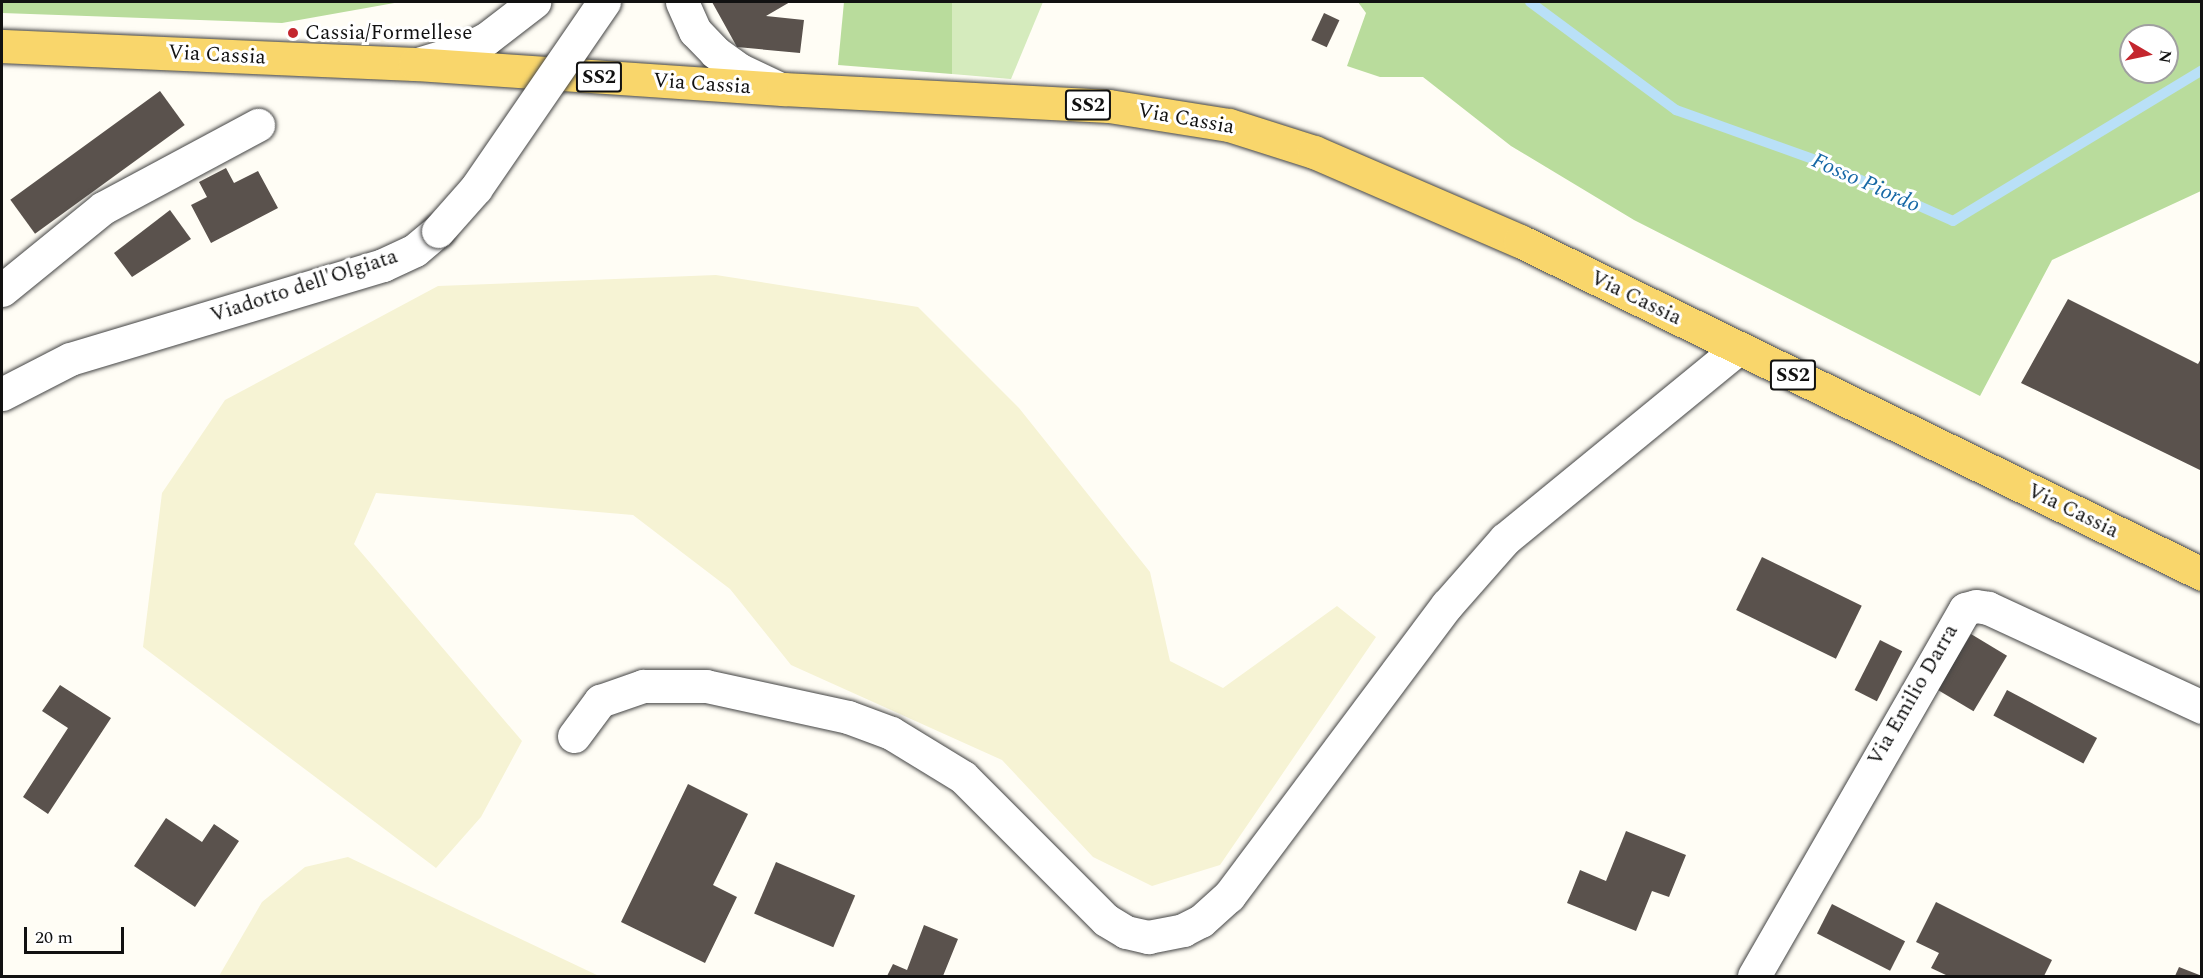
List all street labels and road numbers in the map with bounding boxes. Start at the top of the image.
street label: Via Cassia [167,40,267,70]
road number: SS2 [575,60,623,94]
street label: Via Cassia [652,68,752,100]
road number: SS2 [1064,88,1112,122]
street label: Via Cassia [1136,98,1236,140]
street label: Viadotto dell'Olgiata [207,244,401,328]
street label: Via Cassia [1586,265,1686,331]
road number: SS2 [1769,358,1817,392]
street label: Via Cassia [2023,478,2123,544]
street label: Via Emilio Darra [1862,620,1964,770]

